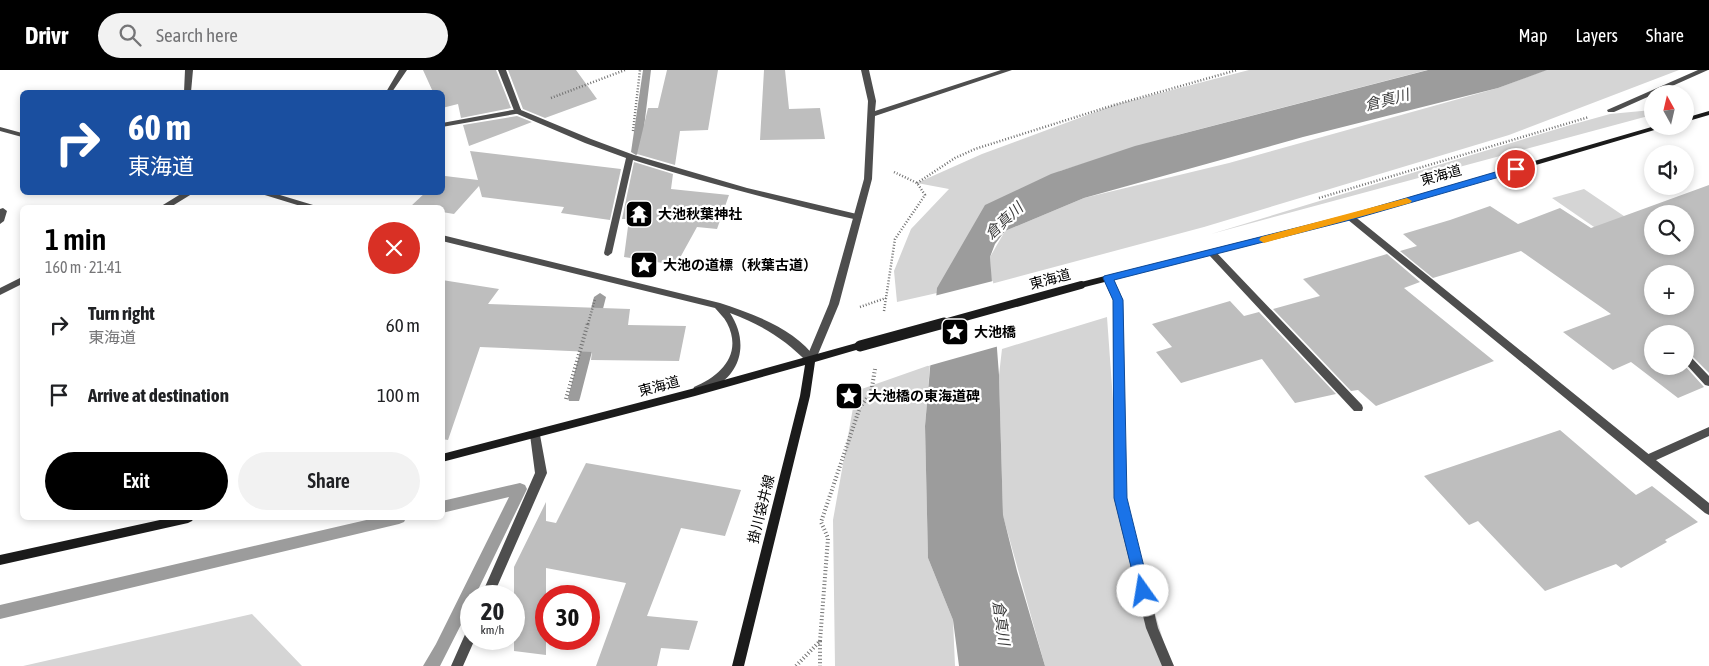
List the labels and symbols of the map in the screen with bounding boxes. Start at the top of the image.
water label: 倉真川 [1363,85,1413,114]
north arrow [1644,85,1694,135]
pin [1495,148,1537,190]
street label: 東海道 [1419,162,1463,188]
water label: 倉真川 [981,198,1027,242]
temple icon: 大池秋葉神社 [624,199,654,229]
place label: 大池秋葉神社 [658,206,742,222]
place icon: 大池の道標（秋葉古道） [629,250,659,280]
place label: 大池の道標（秋葉古道） [663,257,817,273]
street label: 東海道 [1028,266,1072,292]
place icon: 大池橋 [940,317,970,347]
place label: 大池橋 [974,324,1016,340]
street label: 東海道 [637,373,681,399]
place icon: 大池橋の東海道碑 [834,381,864,411]
place label: 大池橋の東海道碑 [868,388,980,404]
street label: 掛川袋井線 [745,473,777,545]
position arrow [1116,564,1168,616]
speed limit sign: 30 [535,585,600,650]
water label: 倉真川 [990,599,1013,648]

